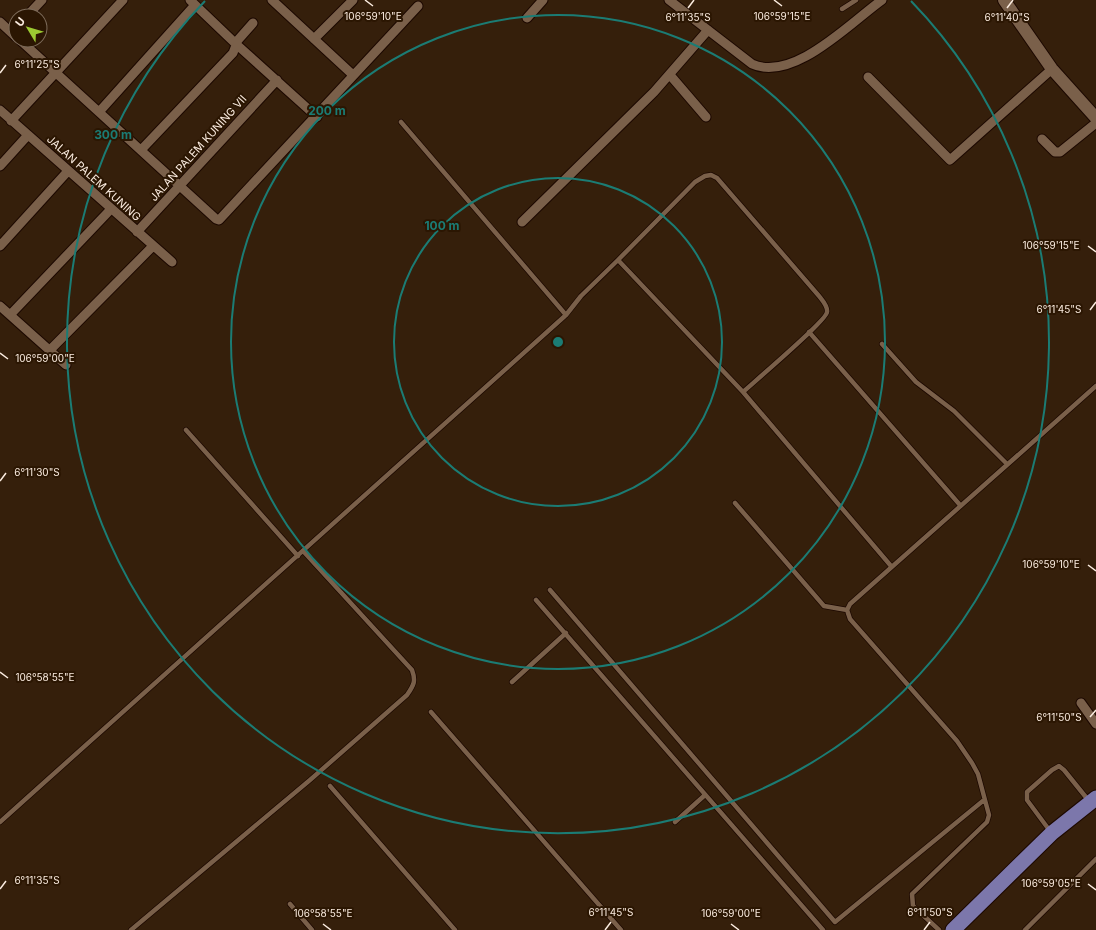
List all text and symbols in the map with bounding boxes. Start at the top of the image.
north arrow [8,8,48,48]
text: 106°59'10"E [344,10,402,22]
text: 106°59'15"E [753,10,811,22]
text: 6°11'35"S [665,11,711,23]
text: 6°11'40"S [984,11,1030,23]
text: U [12,14,28,29]
text: 6°11'25"S [14,58,60,70]
street label: JALAN PALEM KUNING VII [146,92,250,204]
text: 200 m [308,103,346,118]
text: 300 m [94,127,132,142]
street label: JALAN PALEM KUNING [44,132,144,224]
text: 100 m [424,218,460,233]
text: 106°59'15"E [1022,239,1080,251]
text: 6°11'45"S [1037,303,1081,315]
centre of rings [551,335,565,349]
text: 106°59'00"E [15,352,75,364]
text: 6°11'30"S [14,466,60,478]
text: 106°59'10"E [1022,558,1080,570]
text: 106°58'55"E [15,671,75,683]
text: 6°11'50"S [1036,711,1082,723]
text: 6°11'35"S [14,874,60,886]
text: 106°59'05"E [1021,877,1081,889]
text: 6°11'45"S [589,906,633,918]
text: 6°11'50"S [907,906,953,918]
text: 106°58'55"E [293,907,353,919]
text: 106°59'00"E [701,907,761,919]

